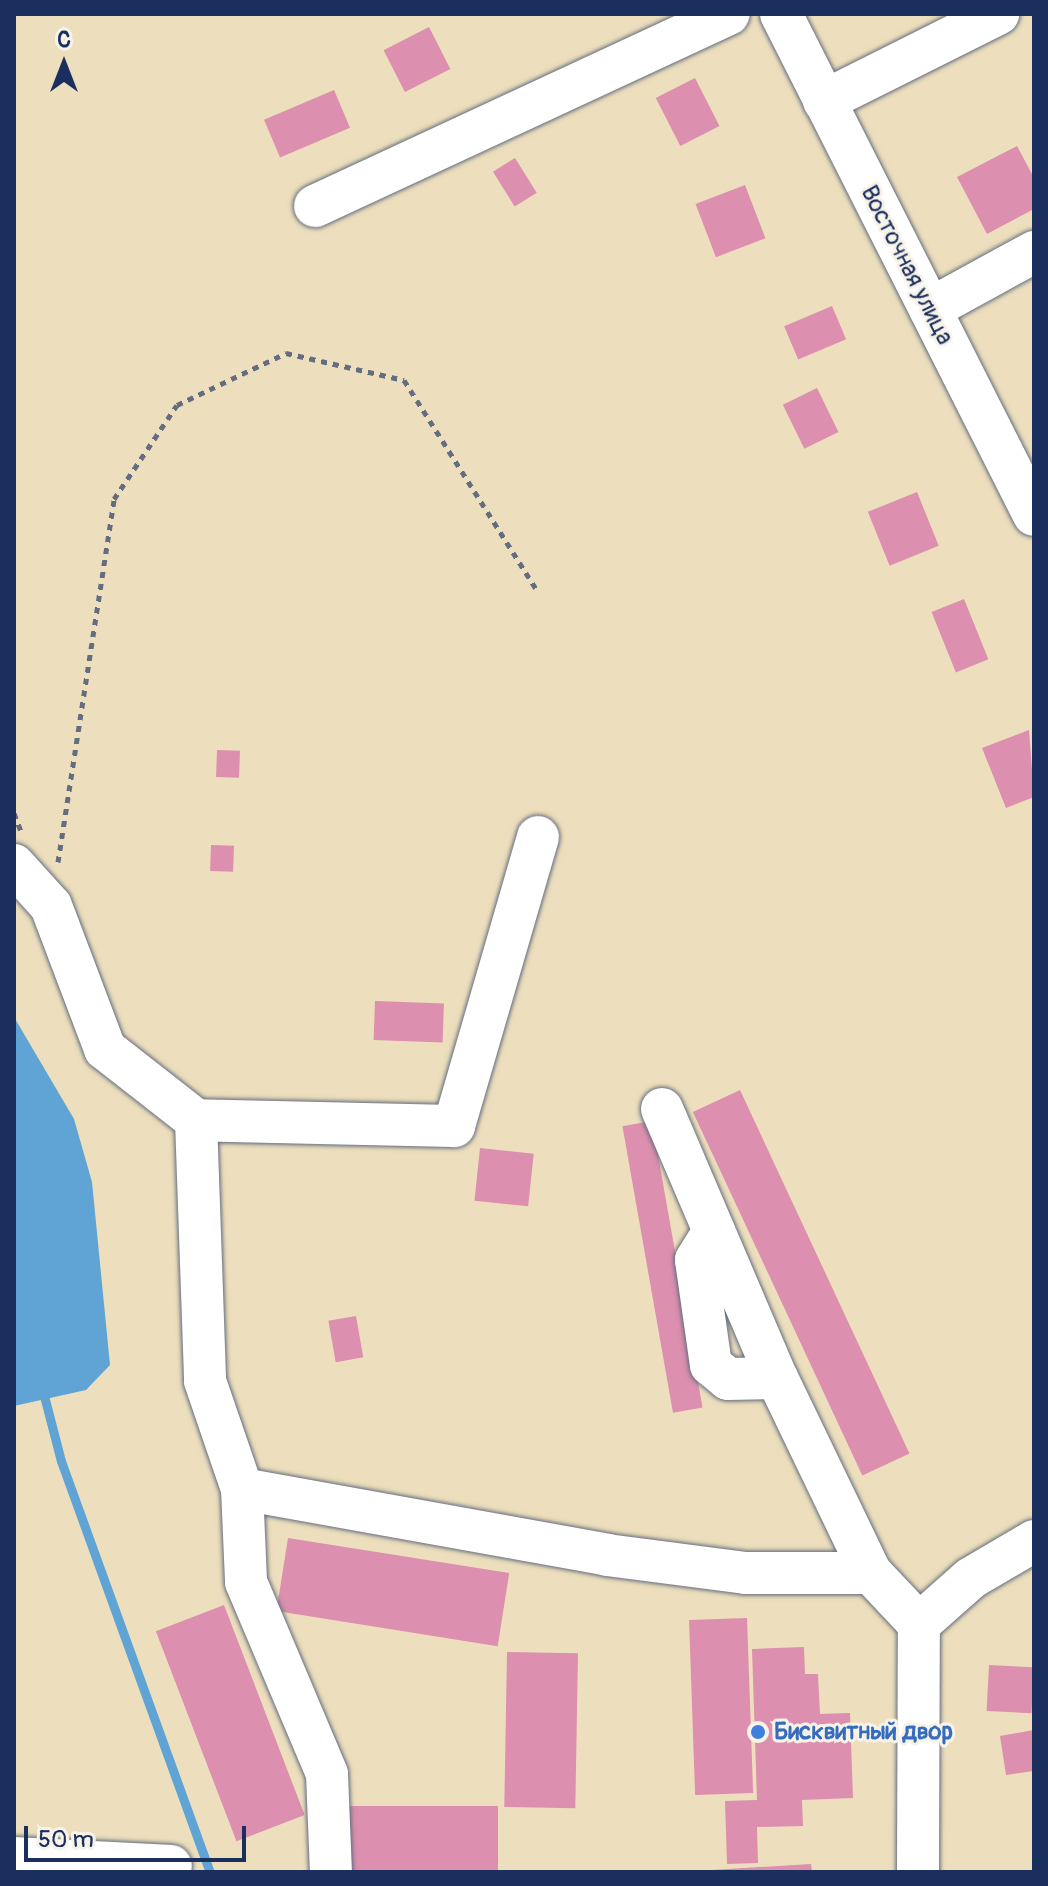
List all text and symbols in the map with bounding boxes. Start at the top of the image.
north arrow [24,24,104,104]
text: С [57,26,71,54]
street label: Восточная улица [855,181,959,349]
place label: Бисквитный двор [774,1718,953,1746]
marker: Бисквитный двор [749,1723,767,1741]
scale bar [28,1810,250,1860]
text: 50 m [38,1825,94,1854]

